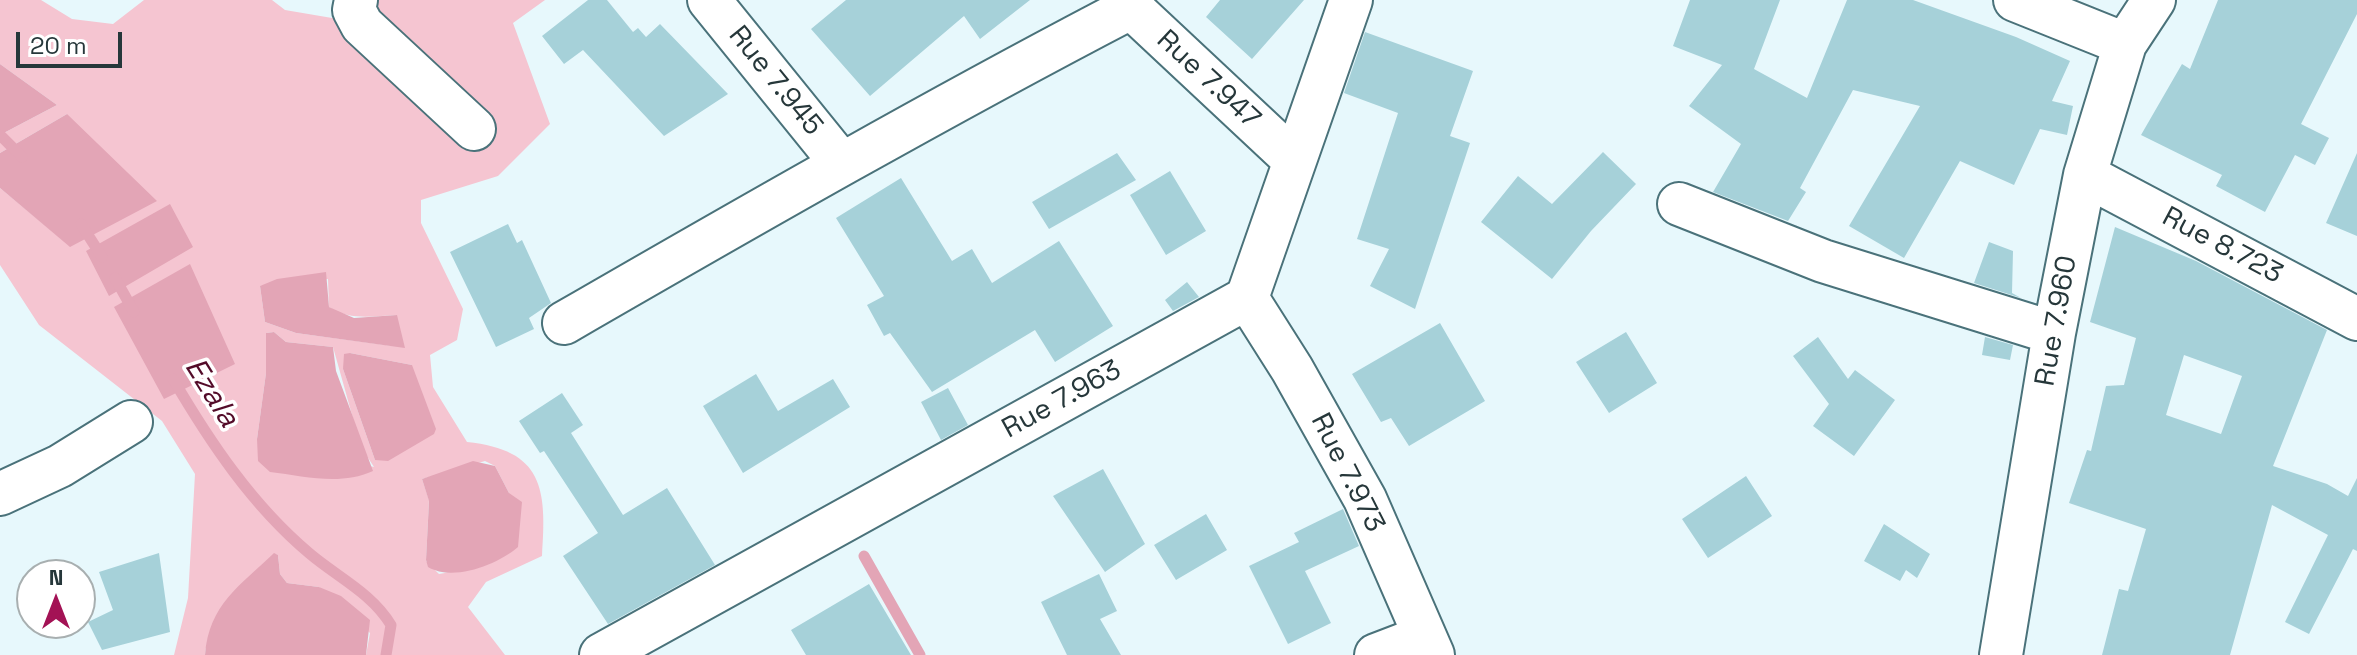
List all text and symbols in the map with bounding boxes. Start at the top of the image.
scale bar [20,16,126,66]
street label: Rue 7.945 [721,20,829,142]
street label: Rue 7.947 [1149,24,1267,136]
text: 20 m [30,30,87,61]
street label: Rue 8.723 [2156,200,2288,292]
street label: Rue 7.960 [2029,253,2085,389]
water label: Ezala [176,352,246,434]
street label: Rue 7.963 [997,354,1127,446]
street label: Rue 7.973 [1303,408,1391,538]
north arrow [16,559,96,639]
text: N [49,563,63,591]

